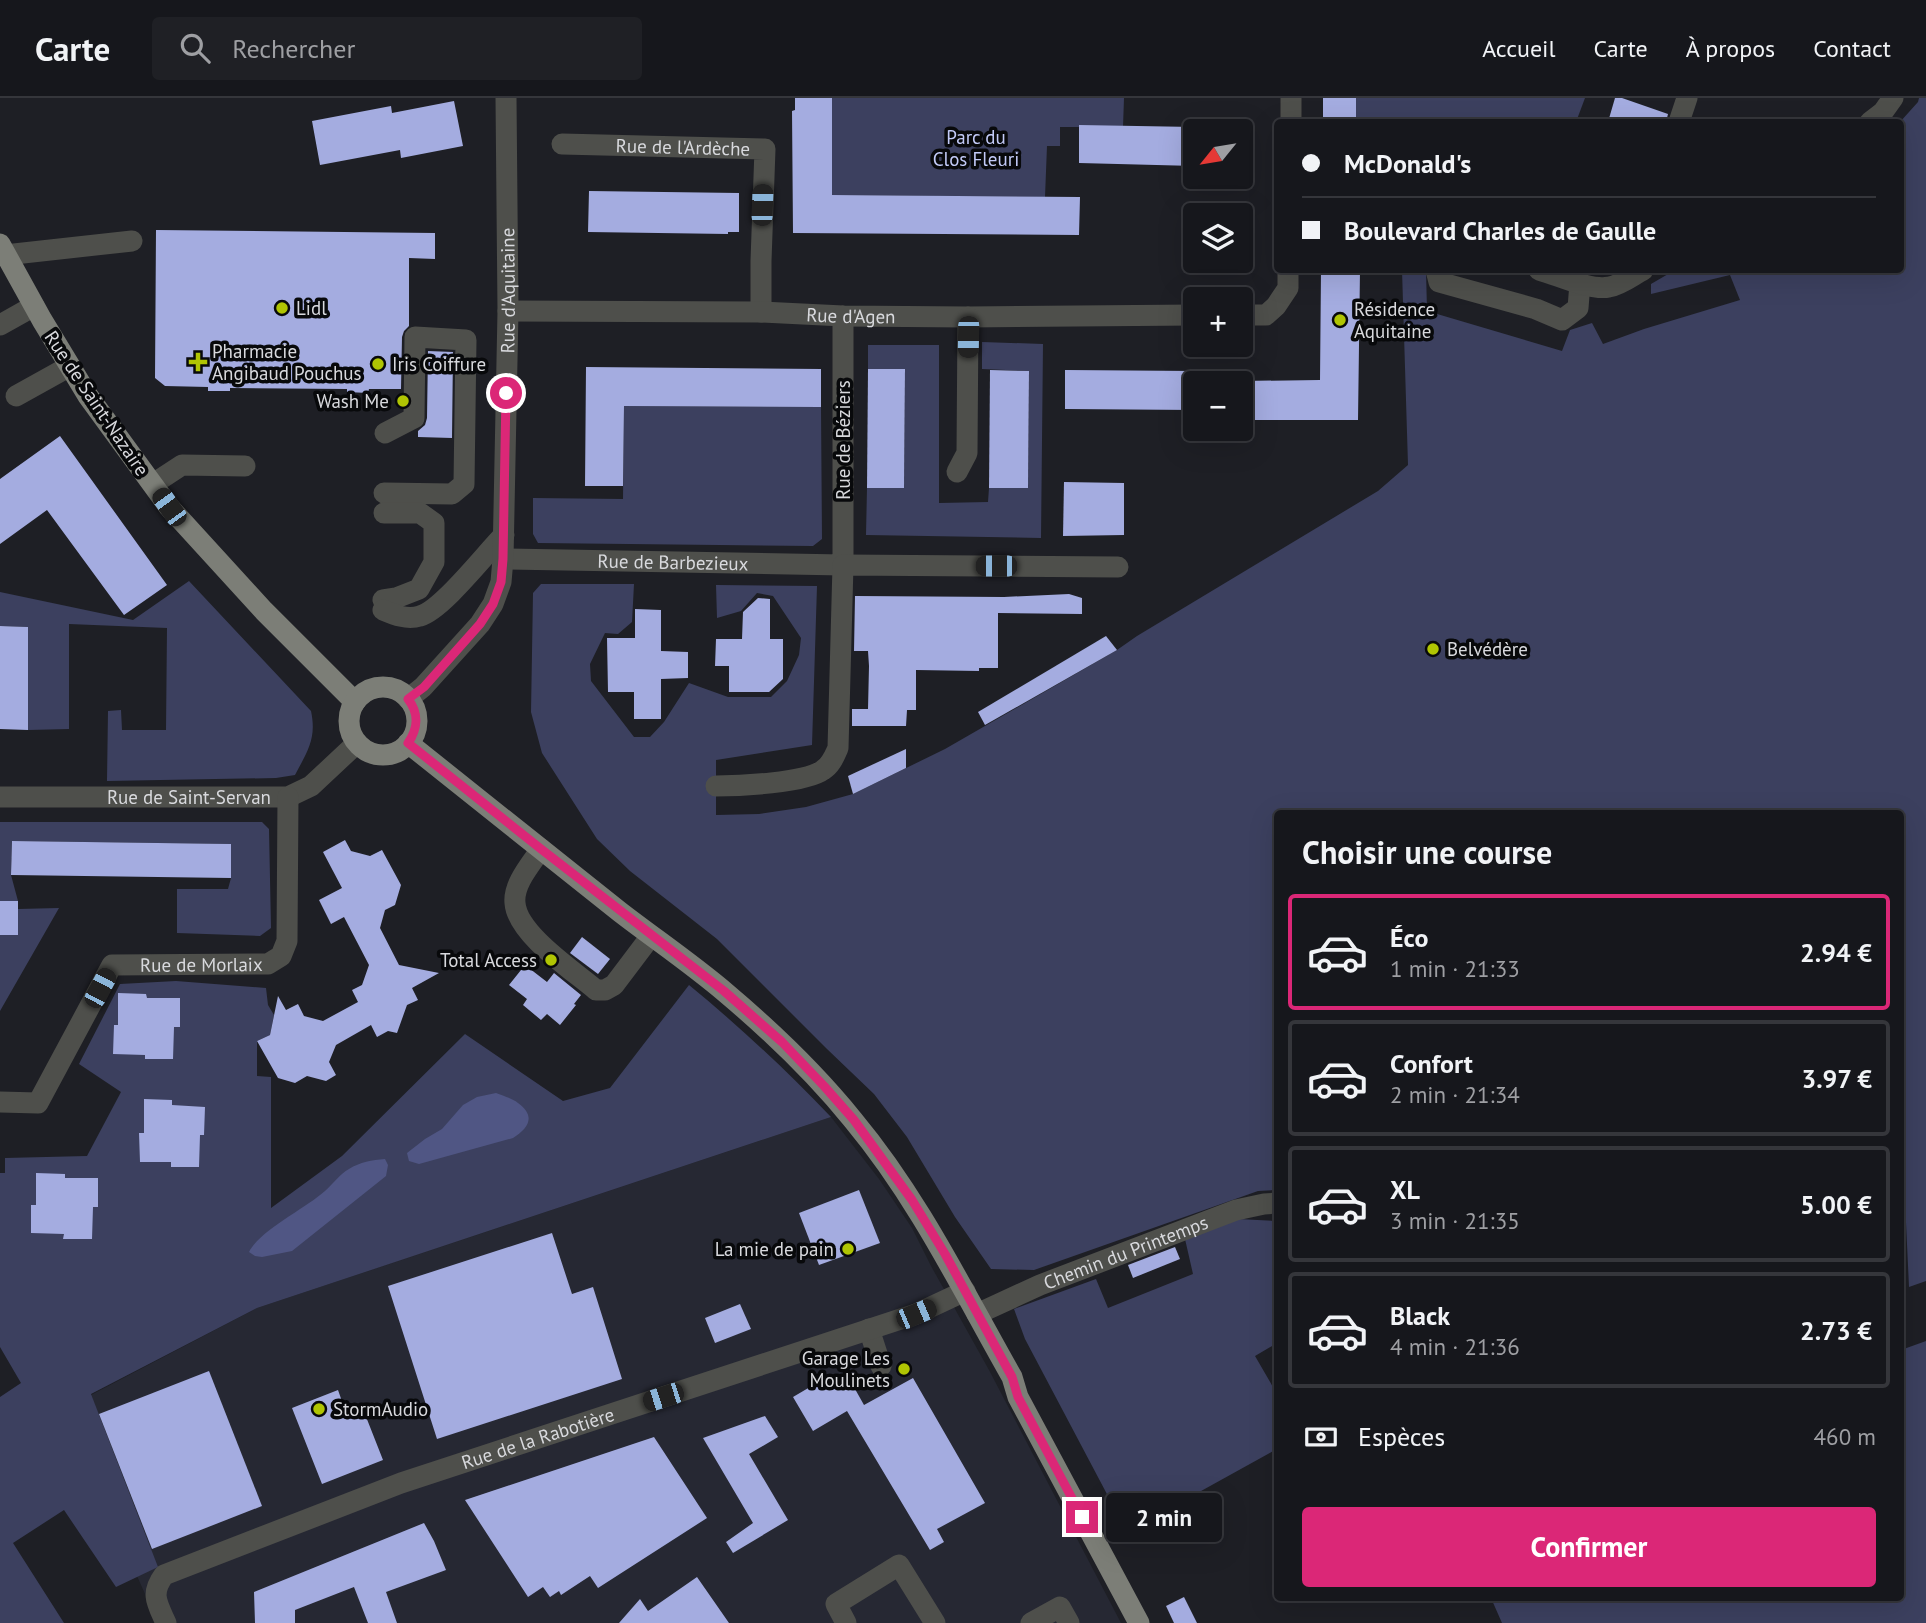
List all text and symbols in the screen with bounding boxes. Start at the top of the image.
search box [152,17,642,80]
text: Carte [35,27,110,70]
icon: search [176,29,214,67]
text: Rechercher [232,32,355,65]
text: Accueil [1482,33,1556,64]
text: Carte [1594,33,1648,64]
text: À propos [1686,33,1775,64]
text: Contact [1813,33,1891,64]
north arrow [1183,119,1253,189]
map controls [1183,119,1253,441]
park label: Parc du Clos Fleuri [933,125,1019,171]
street label: Rue de l'Ardèche [615,133,750,161]
text: McDonald's [1344,147,1471,180]
car [751,184,774,226]
button: layers [1183,203,1253,273]
text: Boulevard Charles de Gaulle [1344,214,1656,247]
street label: Rue d'Aquitaine [495,228,520,354]
button: + [1183,287,1253,357]
place label: Lidl [296,296,327,320]
place label: Résidence Aquitaine [1354,297,1435,343]
marker: Lidl [274,300,290,316]
street label: Rue d'Agen [806,302,896,328]
marker: Résidence Aquitaine [1332,312,1348,328]
car [958,316,979,358]
street label: Rue de Saint-Nazaire [40,326,154,480]
place label: Pharmacie Angibaud Pouchus [212,339,362,385]
place label: Iris Coiffure [392,352,486,376]
marker: Pharmacie Angibaud Pouchus [190,354,206,370]
marker: Iris Coiffure [370,356,386,372]
button: − [1183,371,1253,441]
route start [490,377,522,409]
street label: Rue de Béziers [831,380,855,500]
place label: Wash Me [316,389,389,413]
marker: Wash Me [395,393,411,409]
car [149,484,190,530]
street label: Rue de Barbezieux [597,549,749,575]
car [976,556,1018,577]
place label: Belvédère [1447,637,1528,661]
marker: Belvédère [1425,641,1441,657]
street label: Rue de Saint-Servan [107,785,271,809]
text: Choisir une course [1302,831,1552,873]
icon: car [1306,921,1369,984]
text: Éco [1390,921,1428,954]
text: 2.94 € [1800,936,1872,969]
place label: Total Access [440,948,537,972]
street label: Rue de Morlaix [140,952,263,977]
marker: Total Access [543,952,559,968]
text: 1 min · 21:33 [1390,954,1520,983]
car [81,965,120,1011]
icon: car [1306,1047,1369,1110]
text: Confort [1390,1047,1473,1080]
text: 3.97 € [1801,1062,1872,1095]
text: 2 min · 21:34 [1390,1080,1520,1109]
icon: car [1306,1173,1369,1236]
text: XL [1390,1173,1420,1206]
text: 5.00 € [1800,1188,1872,1221]
text: 3 min · 21:35 [1390,1206,1520,1235]
street label: Chemin du Printemps [1040,1210,1211,1295]
place label: La mie de pain [715,1237,834,1261]
marker: La mie de pain [840,1241,856,1257]
car [893,1296,940,1332]
icon: car [1306,1299,1369,1362]
text: Black [1390,1299,1450,1332]
text: 2.73 € [1800,1314,1872,1347]
text: 4 min · 21:36 [1390,1332,1520,1361]
place label: Garage Les Moulinets [802,1346,890,1392]
marker: Garage Les Moulinets [896,1361,912,1377]
car [640,1381,687,1413]
place label: StormAudio [333,1397,428,1421]
marker: StormAudio [311,1401,327,1417]
street label: Rue de la Rabotière [458,1402,617,1474]
icon: cash [1302,1418,1340,1456]
text: Espèces [1358,1420,1445,1453]
text: 460 m [1814,1422,1876,1451]
callout: 2 min [1106,1492,1222,1542]
route end [1066,1501,1098,1533]
text: 2 min [1136,1503,1192,1532]
button: Confirmer [1302,1507,1876,1587]

